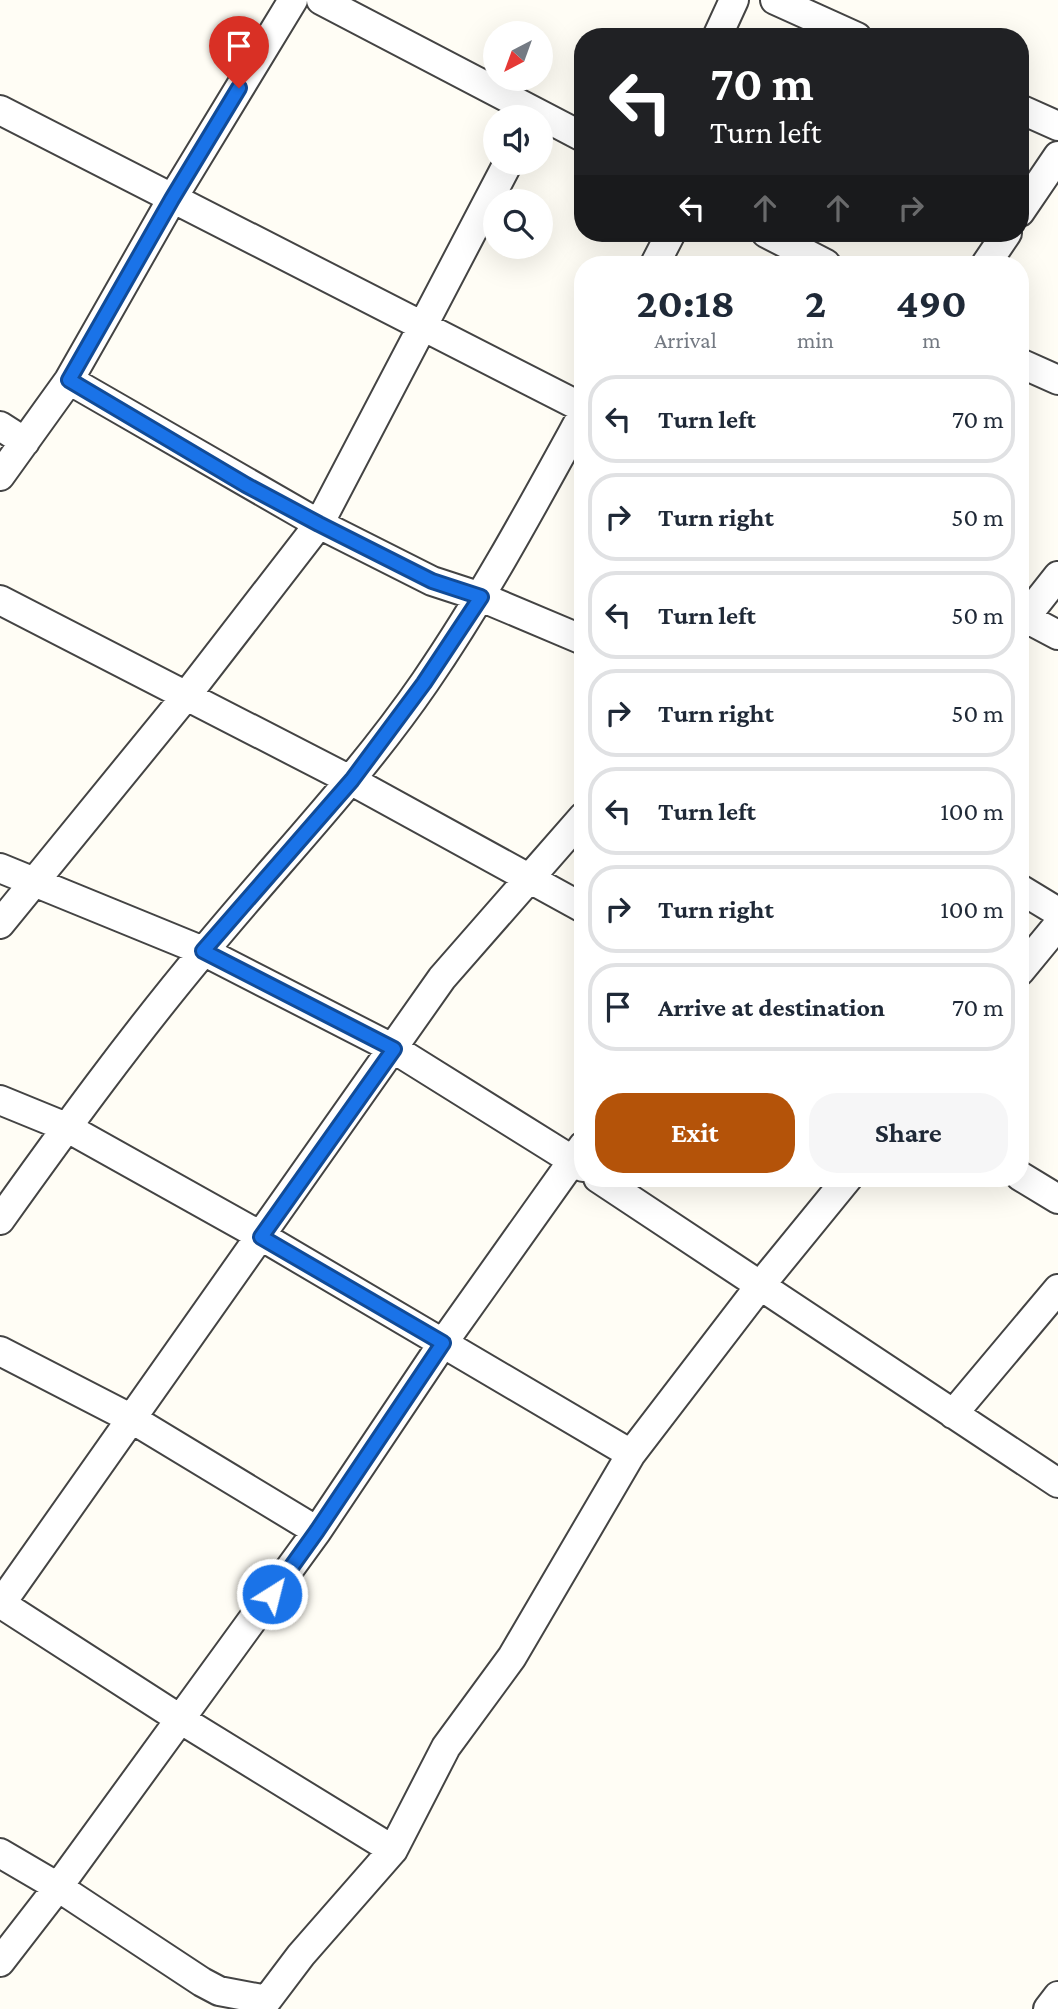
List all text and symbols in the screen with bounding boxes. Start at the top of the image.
pin [209,16,269,88]
north arrow [483,21,553,91]
map controls [483,21,553,259]
icon: arrive [220,27,258,65]
icon: left [595,56,686,147]
text: 70 m [710,56,814,111]
button: sound [483,105,553,175]
text: Turn left [710,114,821,150]
button: search [483,189,553,259]
icon: left [673,189,711,227]
icon: ahead [746,189,784,227]
icon: ahead [819,189,857,227]
icon: right [892,189,930,227]
text: 20:18 [636,279,735,326]
text: 2 [805,279,826,326]
text: 490 [896,279,967,326]
text: Arrival [654,327,717,353]
text: min [797,327,834,353]
text: m [922,327,941,353]
icon: left [599,400,637,438]
text: Turn left [658,405,756,434]
text: 70 m [952,405,1004,434]
icon: right [599,498,637,536]
text: Turn right [658,503,774,532]
text: 50 m [951,503,1004,532]
icon: left [599,596,637,634]
text: Turn left [658,601,756,630]
text: 50 m [951,601,1004,630]
icon: right [599,694,637,732]
text: Turn right [658,699,774,728]
text: 50 m [951,699,1004,728]
icon: left [599,792,637,830]
text: Turn left [658,797,756,826]
text: 100 m [940,797,1004,826]
icon: right [599,890,637,928]
text: Turn right [658,895,774,924]
text: 100 m [940,895,1004,924]
icon: arrive [599,988,637,1026]
text: Arrive at destination [658,993,885,1022]
text: 70 m [952,993,1004,1022]
button: Exit [595,1093,795,1173]
button: Share [809,1093,1008,1173]
position arrow [235,1557,309,1631]

